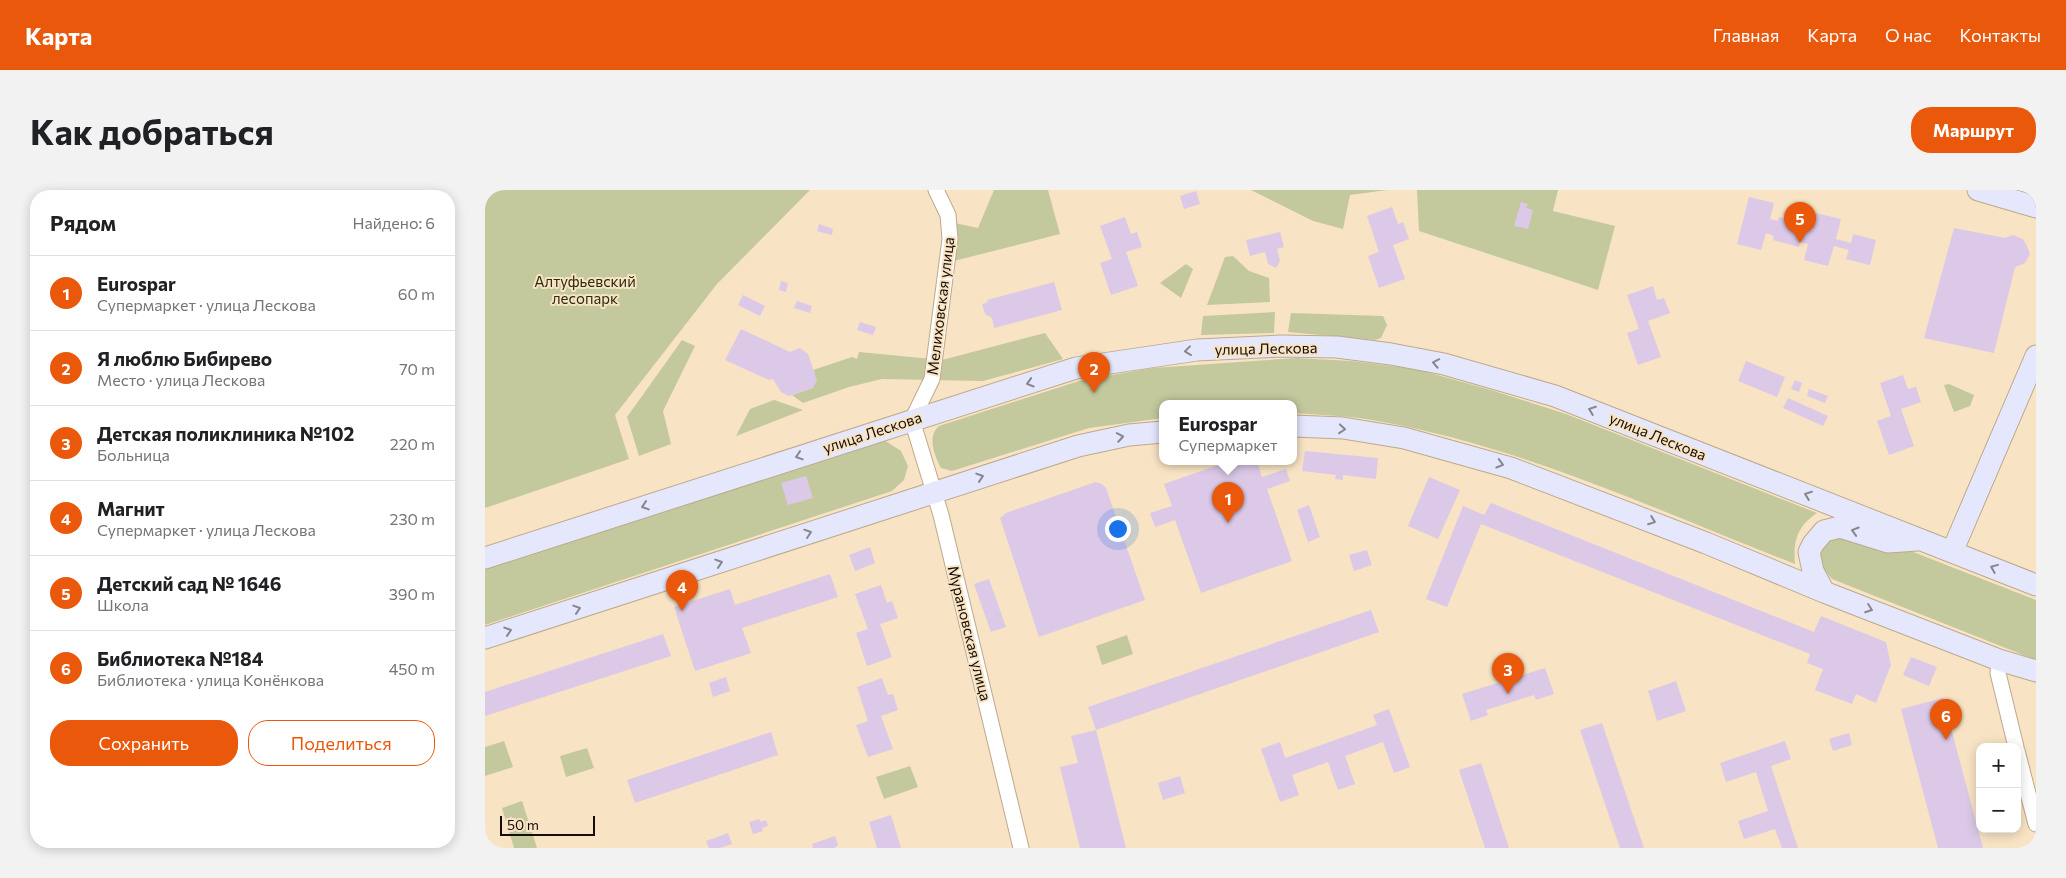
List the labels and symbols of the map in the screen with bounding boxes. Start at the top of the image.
pin: 5 [1784,202,1816,243]
street label: Мелиховская улица [923,236,957,376]
park label: Алтуфьевский лесопарк [534,272,636,307]
street label: улица Лескова [1214,338,1318,358]
one-way arrow [1184,345,1192,356]
pin: 2 [1078,352,1110,393]
one-way arrow [1432,358,1441,368]
one-way arrow [1026,377,1035,387]
one-way arrow [1588,406,1597,416]
street label: улица Лескова [820,408,924,456]
street label: улица Лескова [1607,408,1709,464]
one-way arrow [1338,423,1346,434]
one-way arrow [1116,432,1125,442]
one-way arrow [795,450,804,460]
one-way arrow [1495,459,1504,469]
one-way arrow [976,473,984,483]
pin: 1 [1212,482,1244,523]
one-way arrow [1804,491,1813,501]
one-way arrow [641,501,649,511]
one-way arrow [1647,515,1656,526]
your location [1105,516,1131,542]
one-way arrow [1851,526,1859,536]
one-way arrow [804,529,812,539]
one-way arrow [714,559,723,569]
street label: Мурановская улица [944,564,996,702]
one-way arrow [1990,564,1999,574]
pin: 4 [666,570,698,611]
one-way arrow [1864,603,1873,613]
one-way arrow [572,605,580,615]
one-way arrow [503,627,511,637]
pin: 3 [1492,653,1524,694]
pin: 6 [1930,699,1962,740]
scale bar [500,813,595,836]

